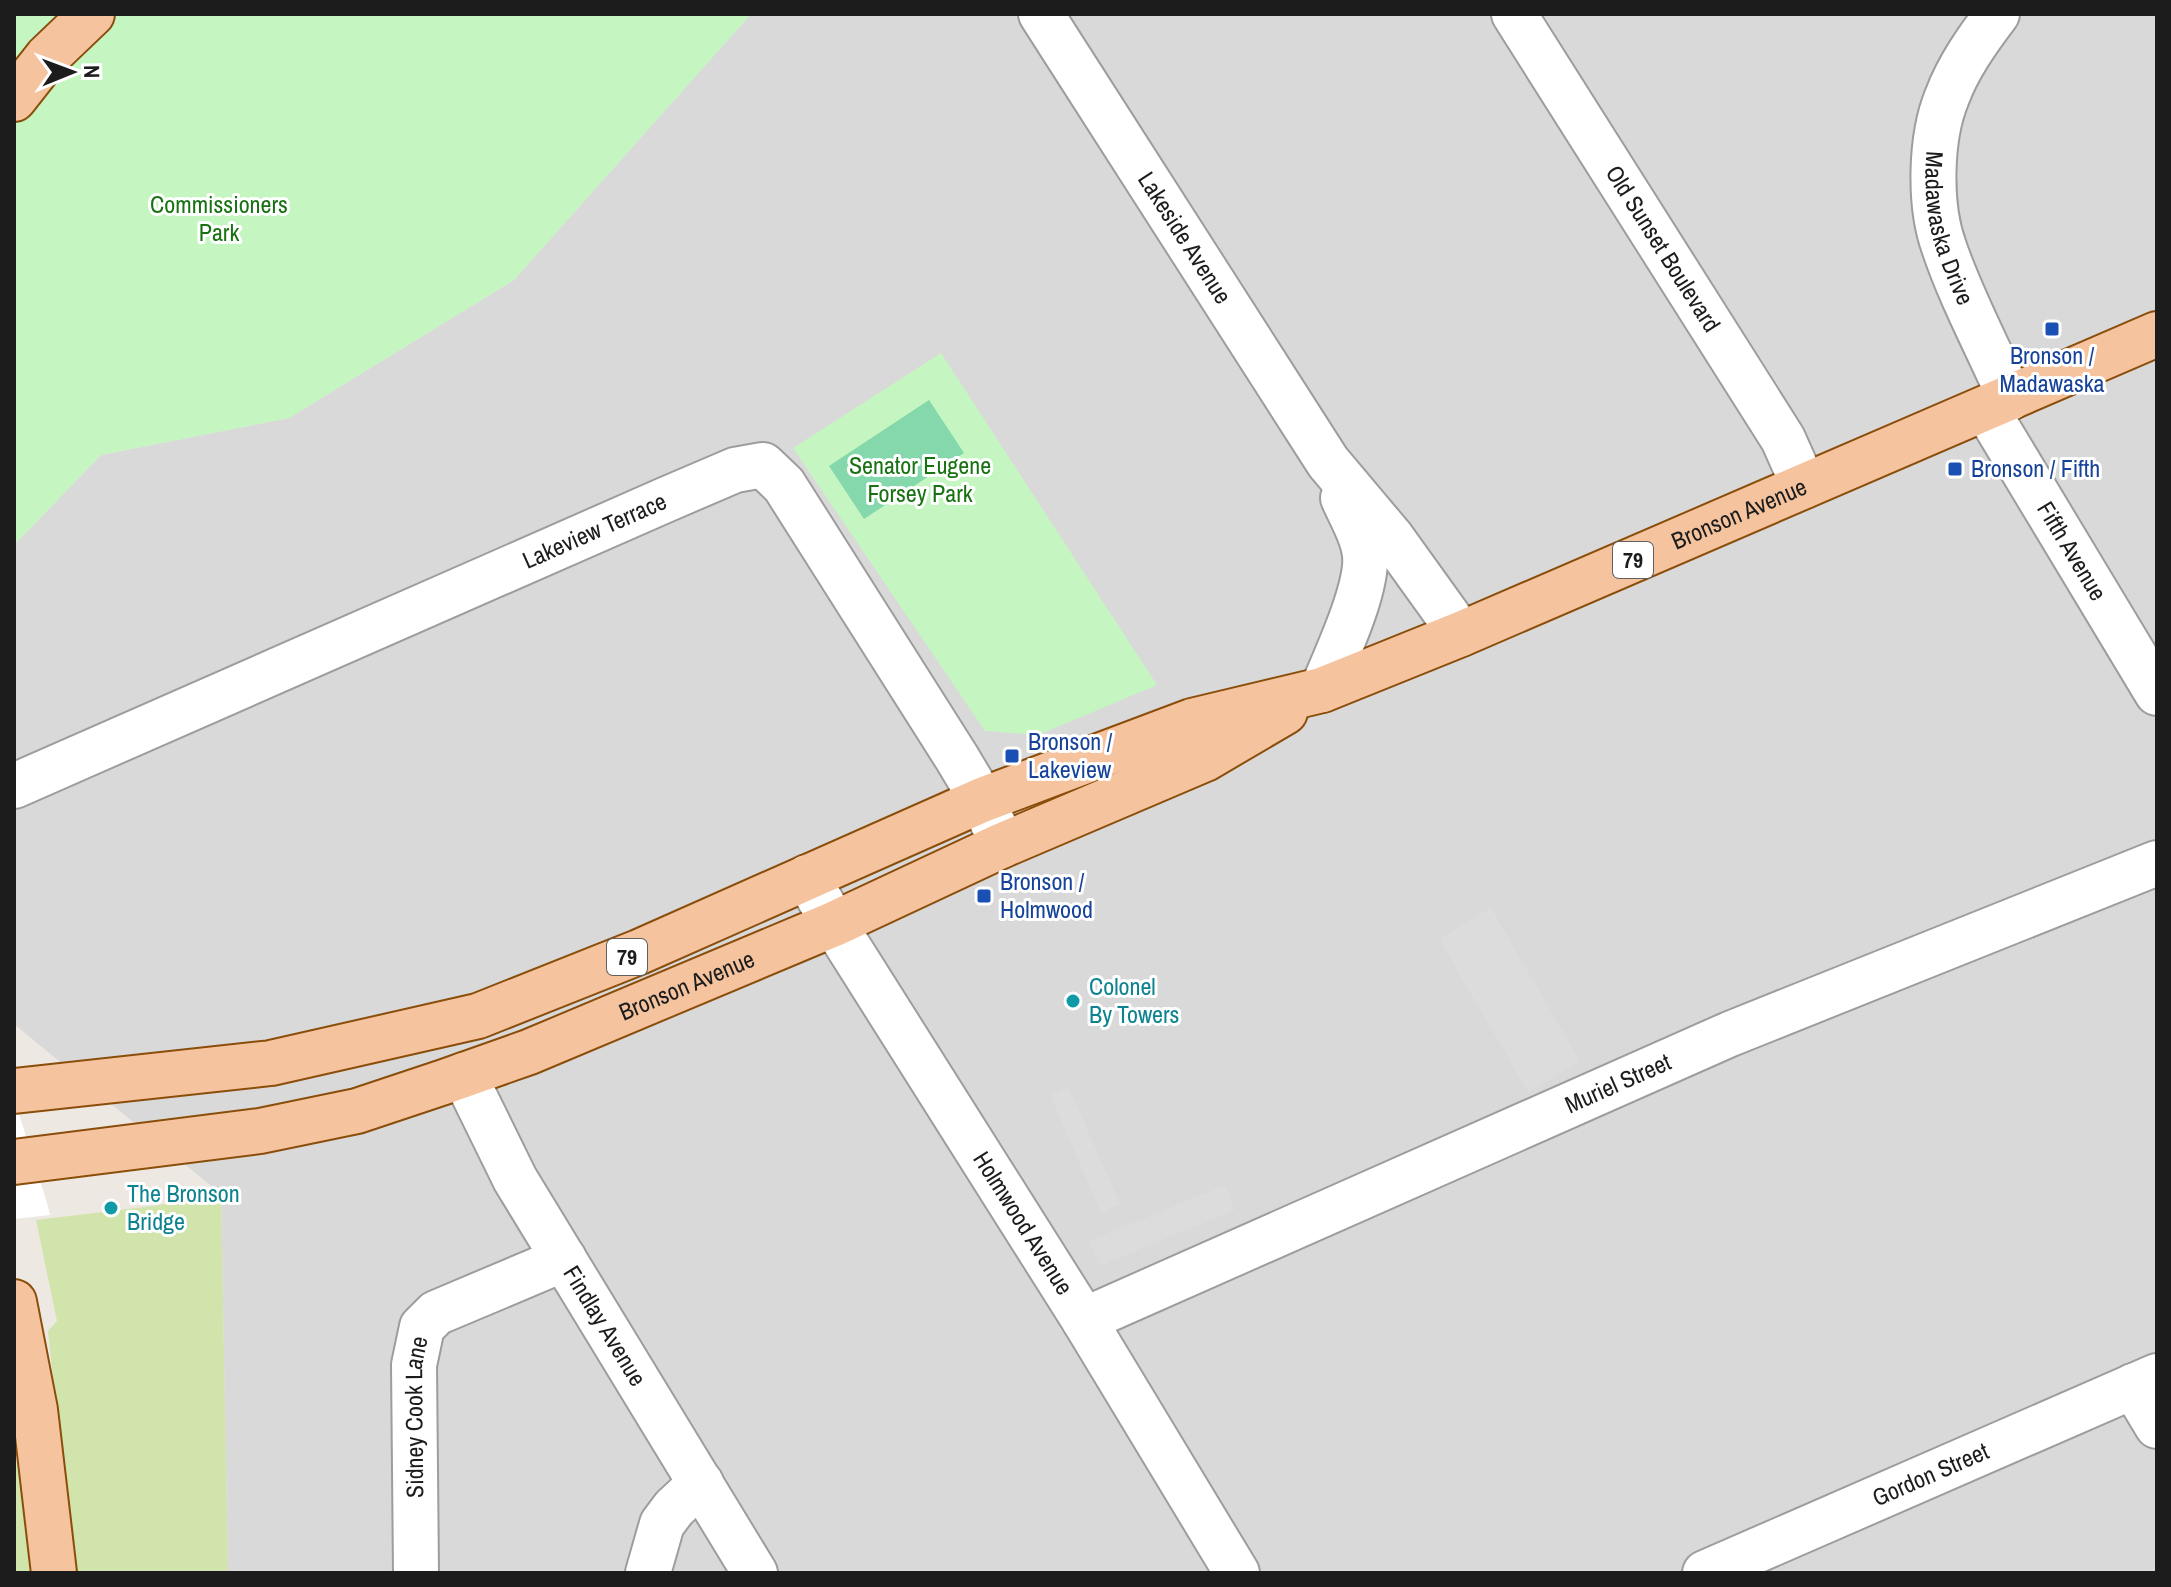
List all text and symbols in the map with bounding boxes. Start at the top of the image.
north arrow [32,32,112,112]
text: N [77,65,107,78]
street label: Madawaska Drive [1918,150,1982,310]
street label: Old Sunset Boulevard [1599,159,1728,338]
street label: Lakeside Avenue [1131,165,1239,310]
park label: Commissioners Park [150,188,288,248]
marker: Bronson / Madawaska [2043,320,2061,338]
place label: Bronson / Madawaska [2000,339,2105,399]
park label: Senator Eugene Forsey Park [849,449,991,509]
place label: Bronson / Fifth [1971,452,2100,484]
marker: Bronson / Fifth [1946,460,1964,478]
street label: Bronson Avenue [1666,470,1811,556]
street label: Lakeview Terrace [517,484,671,576]
street label: Fifth Avenue [2030,495,2115,606]
road number: 79 [1613,542,1653,578]
place label: Bronson / Lakeview [1028,725,1113,785]
marker: Bronson / Lakeview [1003,747,1021,765]
place label: Bronson / Holmwood [1000,865,1093,925]
marker: Bronson / Holmwood [975,887,993,905]
road number: 79 [607,939,647,975]
street label: Bronson Avenue [614,942,759,1027]
place label: Colonel By Towers [1089,970,1179,1030]
marker: Colonel By Towers [1064,992,1082,1010]
street label: Muriel Street [1560,1045,1676,1120]
street label: Holmwood Avenue [966,1145,1081,1300]
place label: The Bronson Bridge [127,1177,240,1237]
marker: The Bronson Bridge [102,1199,120,1217]
street label: Findlay Avenue [557,1259,654,1392]
street label: Sidney Cook Lane [397,1333,435,1498]
street label: Gordon Street [1867,1434,1994,1513]

